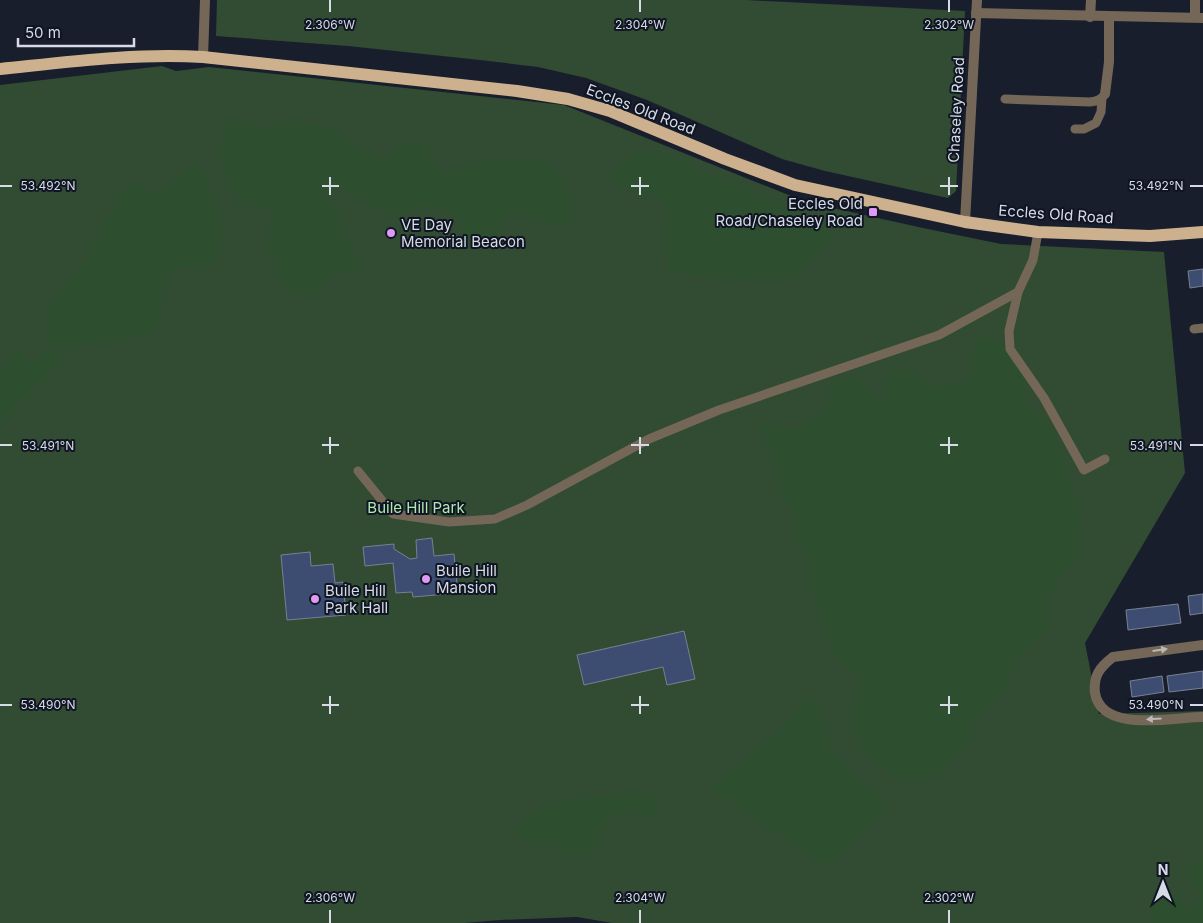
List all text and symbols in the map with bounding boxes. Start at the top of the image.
scale bar [18,15,134,47]
text: 2.306°W [305,17,355,32]
text: 2.304°W [615,17,665,32]
text: 2.302°W [924,17,974,32]
text: 50 m [25,23,61,42]
street label: Chaseley Road [944,57,968,163]
street label: Eccles Old Road [584,79,698,139]
text: 53.492°N [21,178,75,193]
text: 53.492°N [1129,178,1183,193]
place label: Eccles Old Road/Chaseley Road [716,194,863,230]
street label: Eccles Old Road [998,200,1114,228]
marker: Eccles Old Road/Chaseley Road [867,206,879,218]
place label: VE Day Memorial Beacon [401,215,525,251]
marker: VE Day Memorial Beacon [385,227,397,239]
text: 53.491°N [22,438,74,453]
text: 53.491°N [1130,438,1182,453]
park label: Buile Hill Park [367,498,465,517]
place label: Buile Hill Mansion [436,561,497,597]
marker: Buile Hill Mansion [420,573,432,585]
place label: Buile Hill Park Hall [325,581,388,617]
marker: Buile Hill Park Hall [309,593,321,605]
one-way arrow [1152,646,1168,654]
text: 53.490°N [20,697,76,712]
text: 53.490°N [1128,697,1184,712]
one-way arrow [1146,716,1162,724]
north arrow [1138,858,1188,908]
text: N [1158,861,1168,878]
text: 2.306°W [305,890,355,905]
text: 2.304°W [615,890,665,905]
text: 2.302°W [924,890,974,905]

